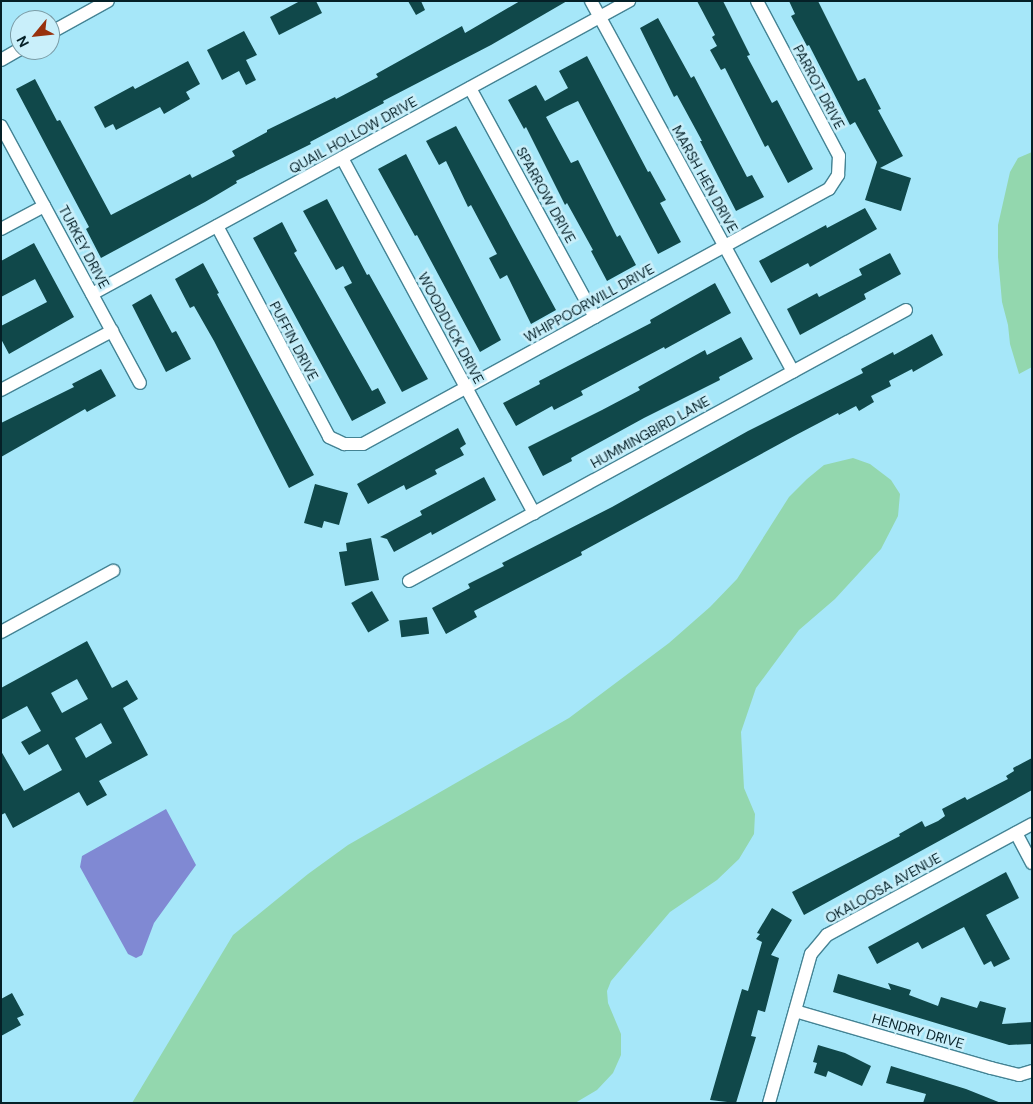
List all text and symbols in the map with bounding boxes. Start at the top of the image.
north arrow [10,10,60,60]
text: N [12,33,33,50]
street label: PARROT DRIVE [790,42,848,132]
street label: QUAIL HOLLOW DRIVE [286,93,420,177]
street label: MARSH HEN DRIVE [669,122,741,236]
street label: SPARROW DRIVE [513,144,579,246]
street label: TURKEY DRIVE [55,203,113,291]
street label: WHIPPOORWILL DRIVE [521,260,657,346]
street label: WOODDUCK DRIVE [415,269,487,387]
street label: PUFFIN DRIVE [266,298,322,384]
street label: HUMMINGBIRD LANE [588,392,712,472]
street label: OKALOOSA AVENUE [822,849,944,927]
street label: HENDRY DRIVE [870,1010,966,1052]

